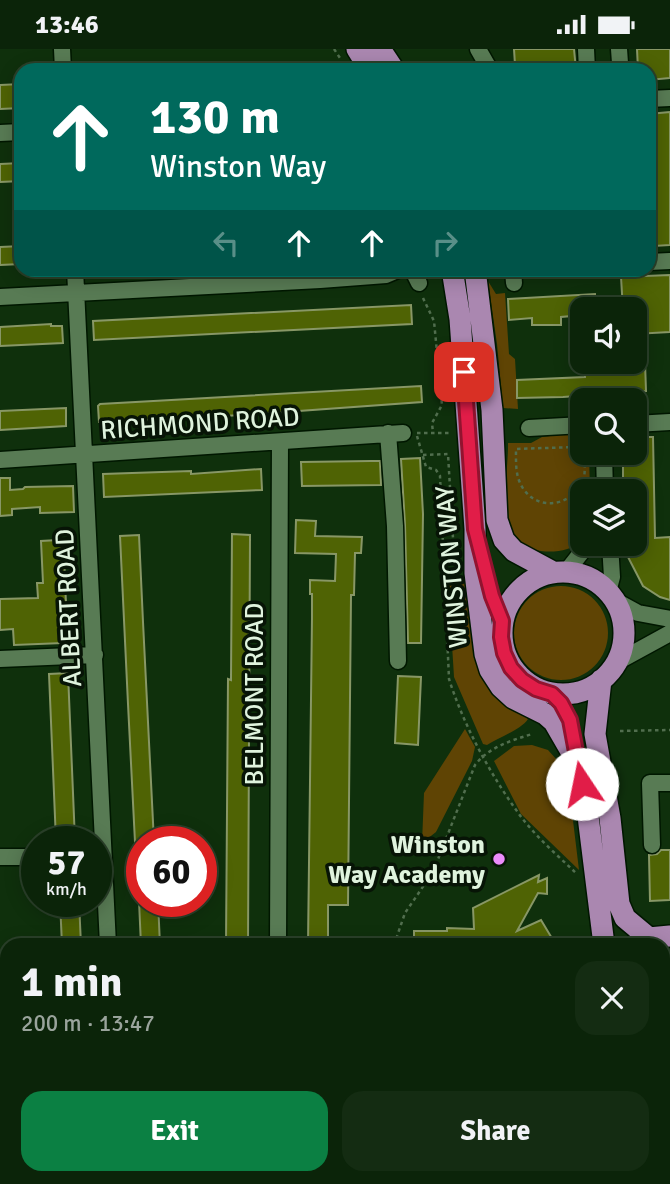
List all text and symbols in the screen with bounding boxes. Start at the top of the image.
text: 13:46 [35,9,99,41]
text: 130 m [150,87,280,147]
icon: ahead [35,91,126,182]
text: Winston Way [150,147,326,186]
icon: left [207,224,245,262]
icon: ahead [280,224,318,262]
icon: ahead [353,224,391,262]
icon: right [426,224,464,262]
map controls [570,297,647,556]
button: sound [570,297,647,374]
pin [434,342,494,402]
icon: arrive [445,353,483,391]
button: search [570,388,647,465]
street label: RICHMOND ROAD [99,401,301,447]
button: layers [570,479,647,556]
street label: WINSTON WAY [429,484,475,649]
street label: ALBERT ROAD [49,528,89,688]
street label: BELMONT ROAD [239,603,271,785]
position arrow [545,747,619,821]
speed limit sign: 60 [126,826,217,917]
place label: Winston Way Academy [328,829,485,891]
text: 57 [48,841,85,884]
marker: Winston Way Academy [491,851,507,867]
text: km/h [46,878,87,900]
text: 1 min [21,957,122,1008]
button: close [575,961,649,1035]
text: 200 m · 13:47 [21,1009,155,1038]
button: Exit [21,1091,328,1171]
button: Share [342,1091,649,1171]

